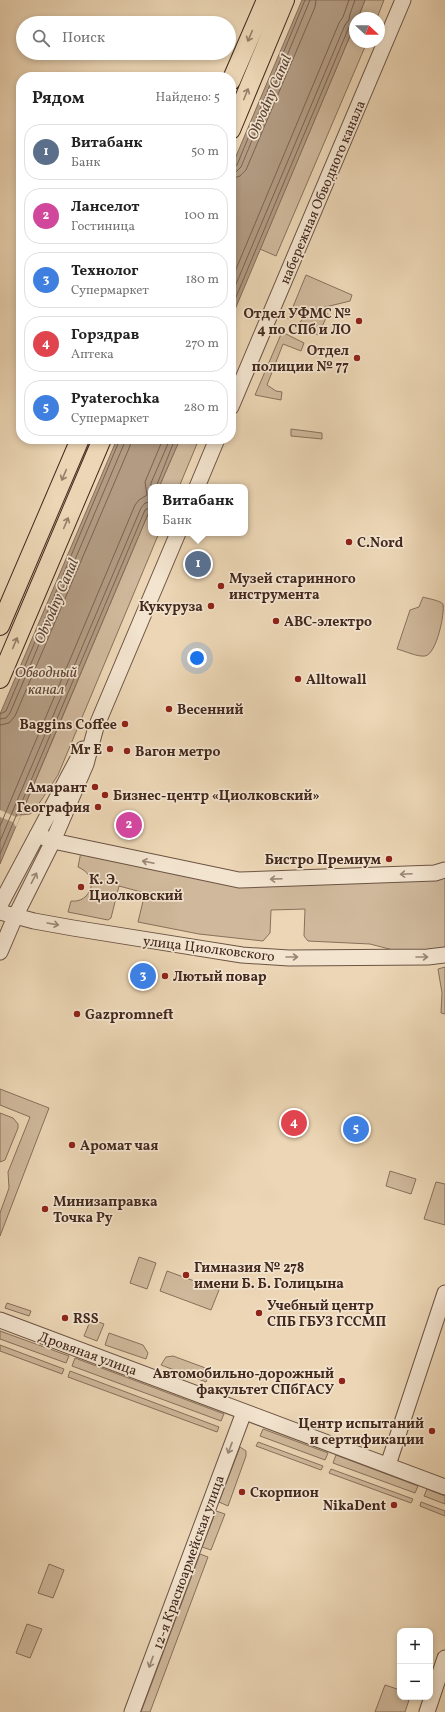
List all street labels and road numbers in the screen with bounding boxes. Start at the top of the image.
street label: набережная Обводного канала [276,98,371,287]
street label: улица Циолковского [142,932,276,967]
street label: Дровяная улица [35,1328,140,1381]
street label: 12-я Красноармейская улица [149,1473,230,1652]

